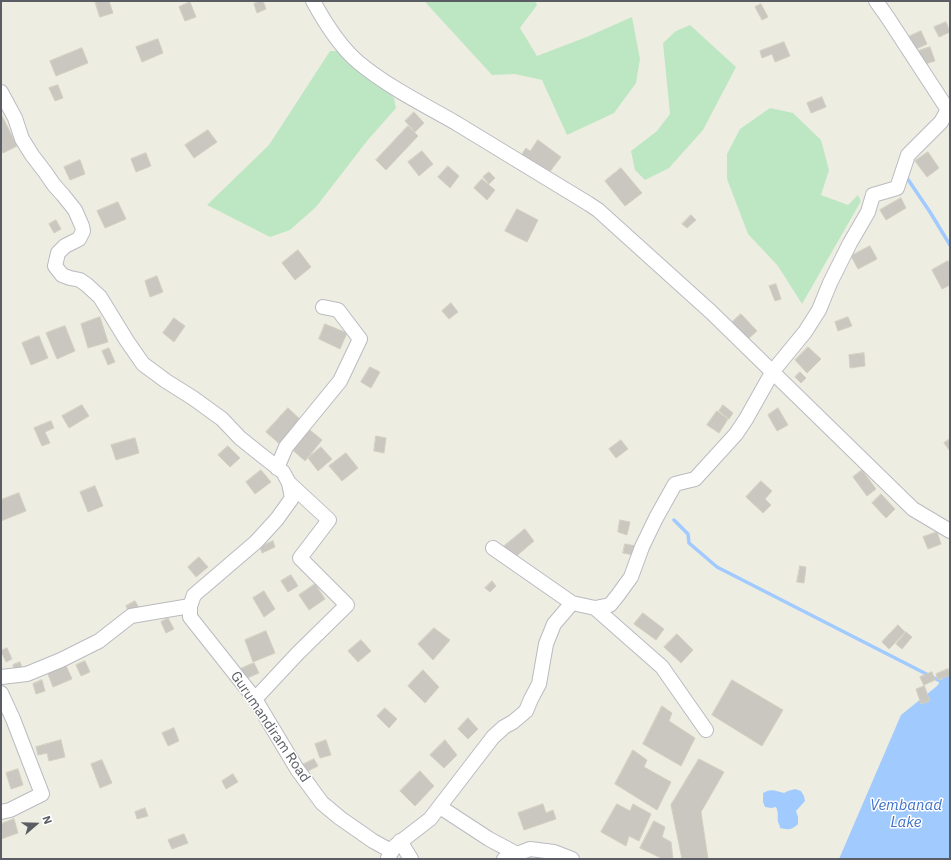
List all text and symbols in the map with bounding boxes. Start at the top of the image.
street label: Gurumandiram Road [227,668,313,786]
water label: Vembanad Lake [870,797,942,832]
north arrow [16,804,56,844]
text: N [39,814,55,826]

